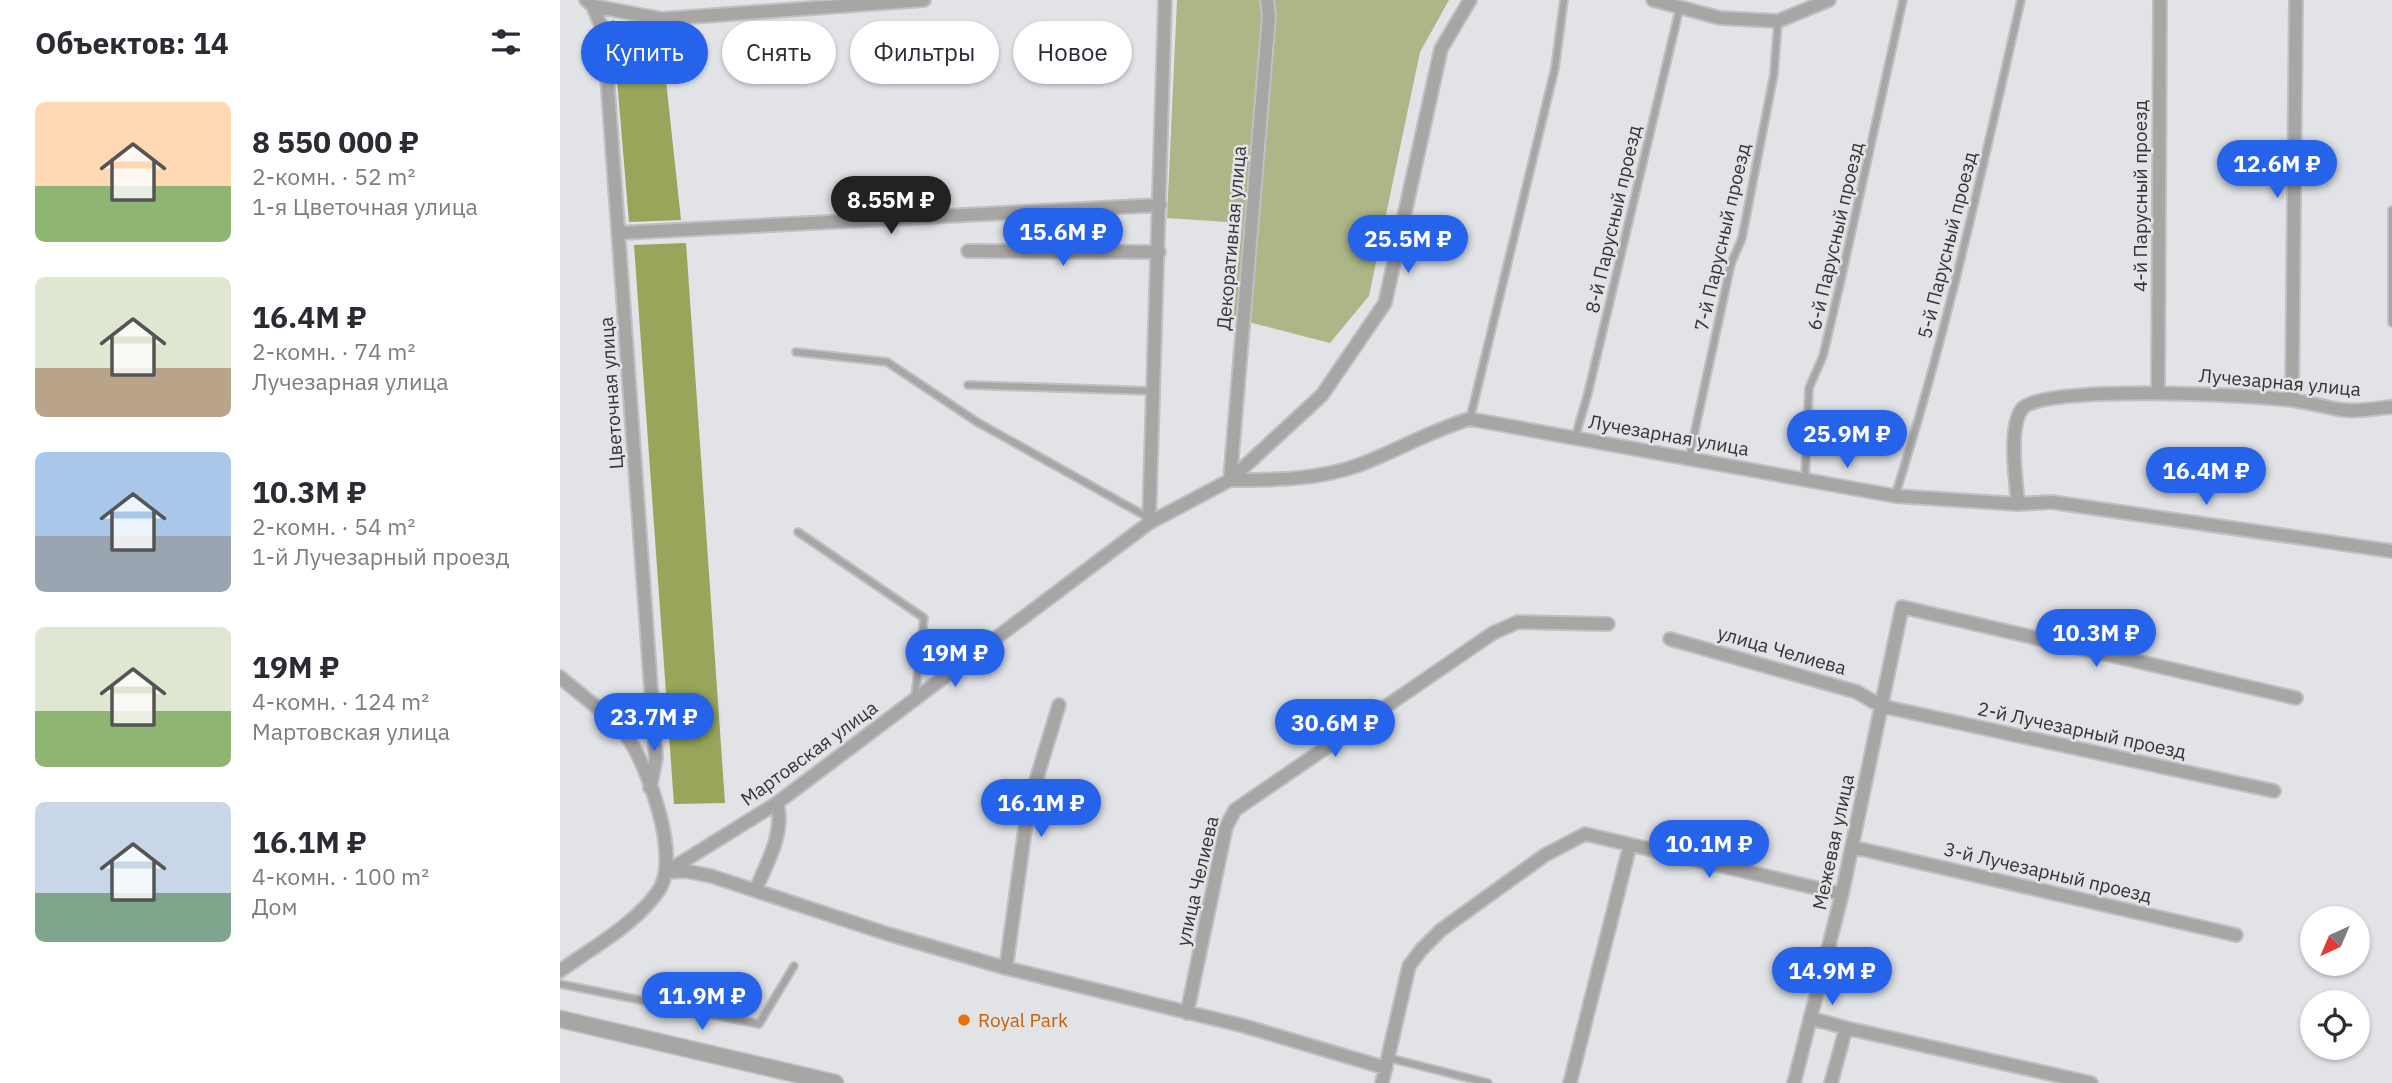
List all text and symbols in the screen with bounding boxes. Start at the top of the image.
chip: Купить [581,21,708,84]
chip: Снять [722,21,836,84]
chip: Фильтры [850,21,999,84]
chip: Новое [1013,21,1132,84]
text: Объектов: 14 [35,23,229,62]
icon: filters [487,23,525,61]
street label: 4-й Парусный проезд [2128,100,2152,292]
text: 8 550 000 ₽ [252,122,419,161]
street label: 8-й Парусный проезд [1580,123,1646,315]
icon: home [91,130,175,214]
street label: 6-й Парусный проезд [1802,140,1868,332]
pin: 12.6M ₽ [2212,140,2342,200]
street label: 7-й Парусный проезд [1689,141,1755,333]
street label: Декоративная улица [1211,145,1251,331]
text: 12.6M ₽ [2233,148,2321,178]
street label: 5-й Парусный проезд [1912,149,1982,341]
text: 2-комн. · 52 m² [252,161,415,191]
pin: 8.55M ₽ [826,176,956,236]
text: 8.55M ₽ [847,184,935,214]
text: 1-я Цветочная улица [252,191,478,221]
pin: 15.6M ₽ [998,208,1128,268]
text: 15.6M ₽ [1019,216,1107,246]
pin: 25.5M ₽ [1343,216,1473,275]
text: 25.5M ₽ [1364,223,1452,253]
text: 16.4M ₽ [252,297,367,336]
icon: home [91,305,175,389]
street label: Цветочная улица [594,316,628,470]
text: 2-комн. · 74 m² [252,336,415,366]
street label: Лучезарная улица [2198,363,2362,401]
text: Лучезарная улица [252,366,449,396]
street label: Лучезарная улица [1587,409,1751,461]
pin: 25.9M ₽ [1782,410,1912,470]
text: 25.9M ₽ [1803,418,1891,448]
pin: 16.4M ₽ [2141,448,2271,507]
text: 16.4M ₽ [2162,455,2250,485]
text: 10.3M ₽ [252,472,367,511]
icon: home [91,480,175,564]
text: 2-комн. · 54 m² [252,511,415,541]
text: 1-й Лучезарный проезд [252,541,510,571]
pin: 10.3M ₽ [2031,610,2161,669]
text: 10.3M ₽ [2052,617,2140,647]
street label: улица Челиева [1715,620,1849,680]
pin: 19M ₽ [906,630,1004,689]
text: 19M ₽ [921,637,989,667]
text: 19M ₽ [252,647,339,686]
icon: home [91,655,175,739]
text: 4-комн. · 124 m² [252,686,429,716]
pin: 23.7M ₽ [589,694,719,753]
street label: Мартовская улица [736,695,882,811]
street label: 2-й Лучезарный проезд [1975,696,2189,764]
pin: 30.6M ₽ [1270,700,1400,759]
text: 23.7M ₽ [610,701,698,731]
text: 30.6M ₽ [1291,707,1379,737]
text: Мартовская улица [252,716,450,746]
street label: Межевая улица [1807,772,1859,912]
pin: 16.1M ₽ [976,780,1106,839]
text: 16.1M ₽ [997,787,1085,817]
street label: улица Челиева [1170,814,1224,948]
pin: 10.1M ₽ [1644,820,1774,880]
text: 16.1M ₽ [252,822,367,861]
text: 10.1M ₽ [1665,828,1753,858]
icon: home [91,830,175,914]
street label: 3-й Лучезарный проезд [1942,836,2154,908]
text: 4-комн. · 100 m² [252,861,429,891]
text: Дом [252,891,297,921]
north arrow [2300,906,2370,976]
map controls [2300,906,2370,1060]
pin: 14.9M ₽ [1767,948,1897,1007]
text: 14.9M ₽ [1788,955,1876,985]
pin: 11.9M ₽ [637,972,767,1032]
text: 11.9M ₽ [658,980,746,1010]
button: locate [2300,990,2370,1060]
place label: Royal Park [978,1008,1068,1032]
marker: Royal Park [956,1012,972,1028]

